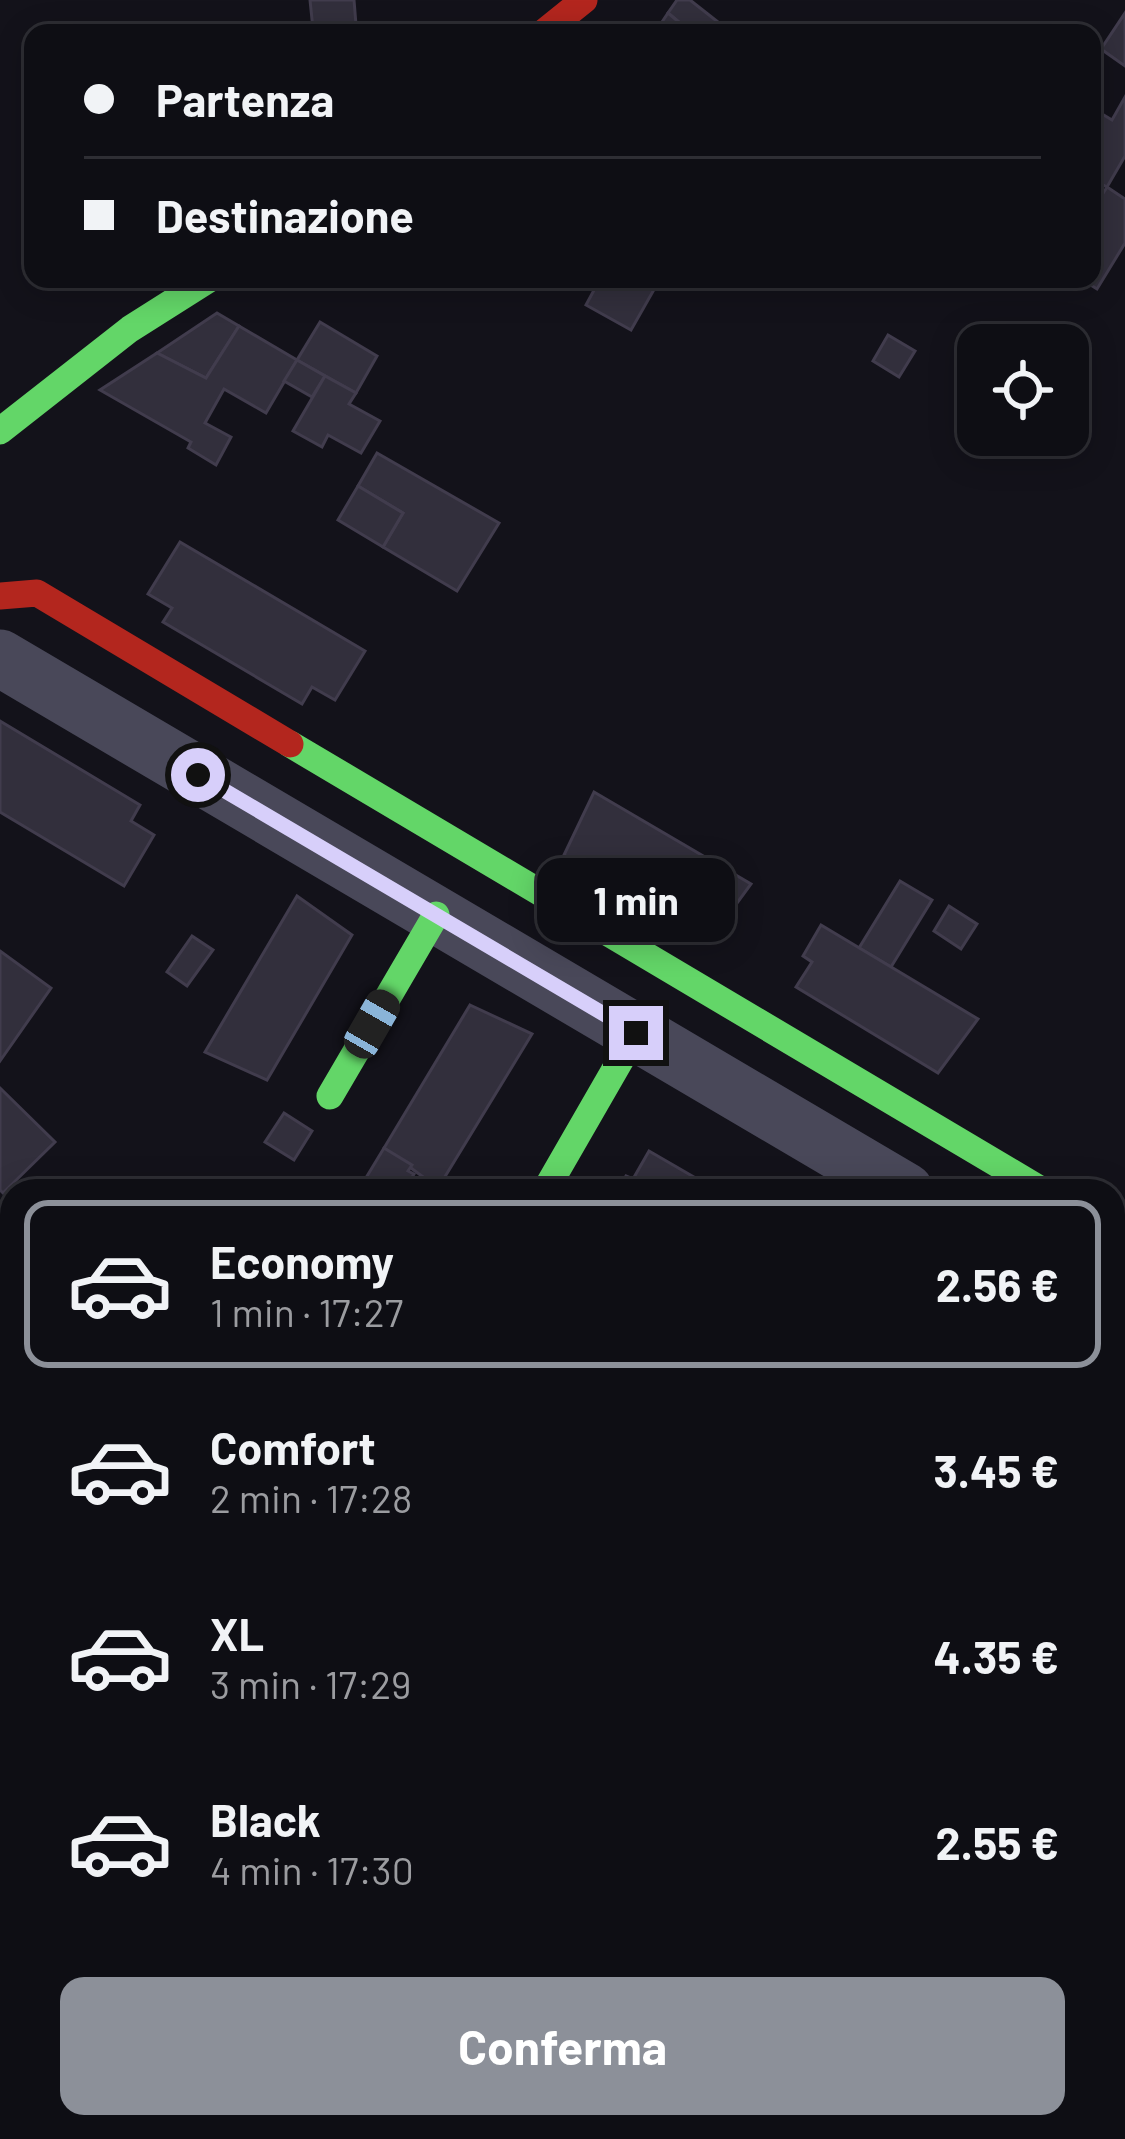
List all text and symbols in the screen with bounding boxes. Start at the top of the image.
text: Partenza [156,72,334,126]
text: Destinazione [156,188,414,242]
map controls [957,324,1089,456]
button: locate [957,324,1089,456]
route start [171,748,225,802]
callout: 1 min [537,859,735,943]
text: 1 min [593,876,679,923]
car [338,984,406,1064]
route end [609,1006,663,1060]
icon: car [66,1230,174,1338]
text: Economy [210,1234,394,1288]
text: 2.56 € [936,1257,1059,1311]
text: 1 min · 17:27 [210,1288,403,1335]
icon: car [66,1416,174,1524]
text: Comfort [210,1420,376,1474]
text: 3.45 € [934,1443,1059,1497]
text: 2 min · 17:28 [210,1474,412,1521]
icon: car [66,1602,174,1710]
text: XL [210,1606,264,1660]
text: 4.35 € [934,1629,1059,1683]
text: 3 min · 17:29 [210,1660,411,1707]
icon: car [66,1788,174,1896]
text: Black [210,1792,321,1846]
text: 2.55 € [936,1815,1059,1869]
text: 4 min · 17:30 [210,1846,414,1893]
button: Conferma [60,1977,1065,2115]

